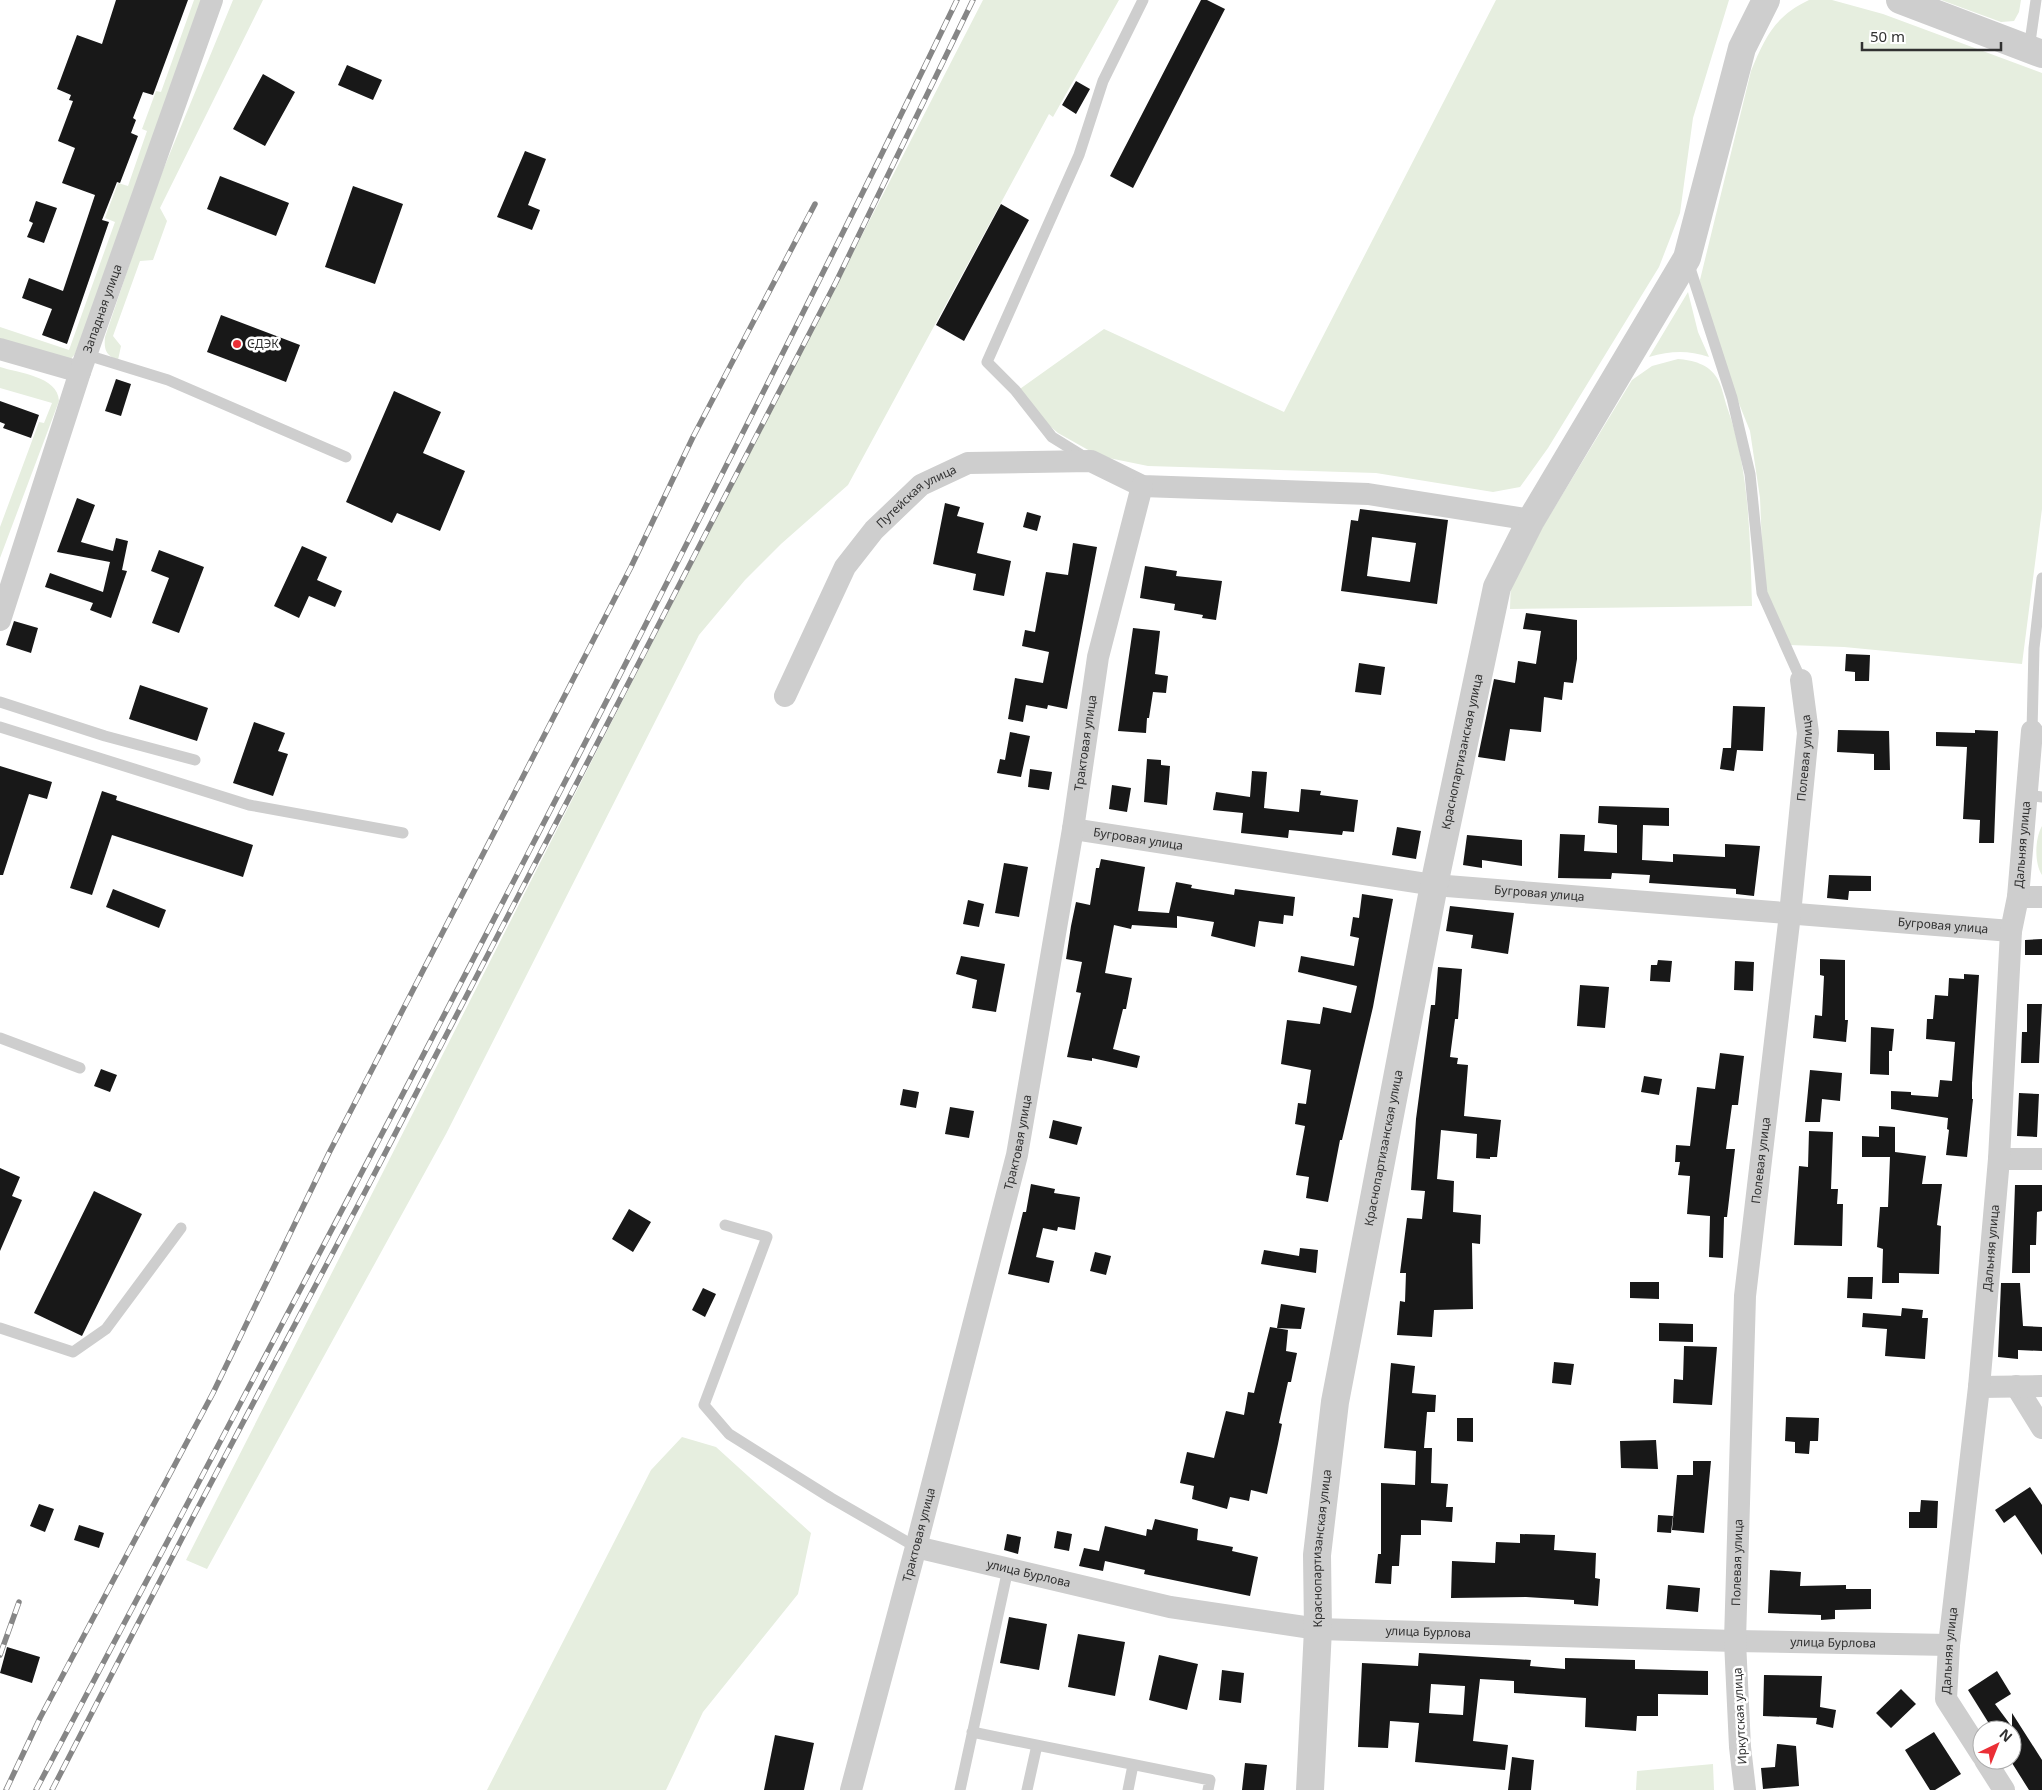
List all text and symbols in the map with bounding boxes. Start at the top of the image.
scale bar [1862,20,2001,52]
text: 50 m [1870,26,1905,46]
street label: Западная улица [78,262,126,355]
place label: СДЭК [247,335,279,352]
marker: СДЭК [231,338,243,350]
street label: Путейская улица [872,461,959,532]
street label: Краснопартизанская улица [1437,672,1486,831]
street label: Трактовая улица [1070,694,1100,792]
street label: Полевая улица [1792,714,1816,802]
street label: Дальняя улица [2010,800,2034,889]
street label: Бугровая улица [1092,823,1184,854]
street label: Бугровая улица [1494,881,1585,905]
street label: Бугровая улица [1897,913,1989,937]
street label: Краснопартизанская улица [1360,1068,1406,1227]
street label: Трактовая улица [999,1093,1035,1192]
street label: Полевая улица [1747,1116,1774,1205]
street label: Дальняя улица [1978,1204,2003,1292]
street label: Краснопартизанская улица [1308,1468,1335,1628]
street label: Трактовая улица [898,1486,939,1584]
street label: Полевая улица [1727,1519,1747,1606]
street label: улица Бурлова [985,1555,1073,1591]
street label: Дальняя улица [1937,1606,1961,1695]
street label: улица Бурлова [1385,1622,1471,1641]
street label: улица Бурлова [1790,1633,1876,1652]
street label: Иркутская улица [1728,1667,1751,1765]
north arrow [1972,1720,2022,1770]
text: N [1996,1724,2017,1746]

